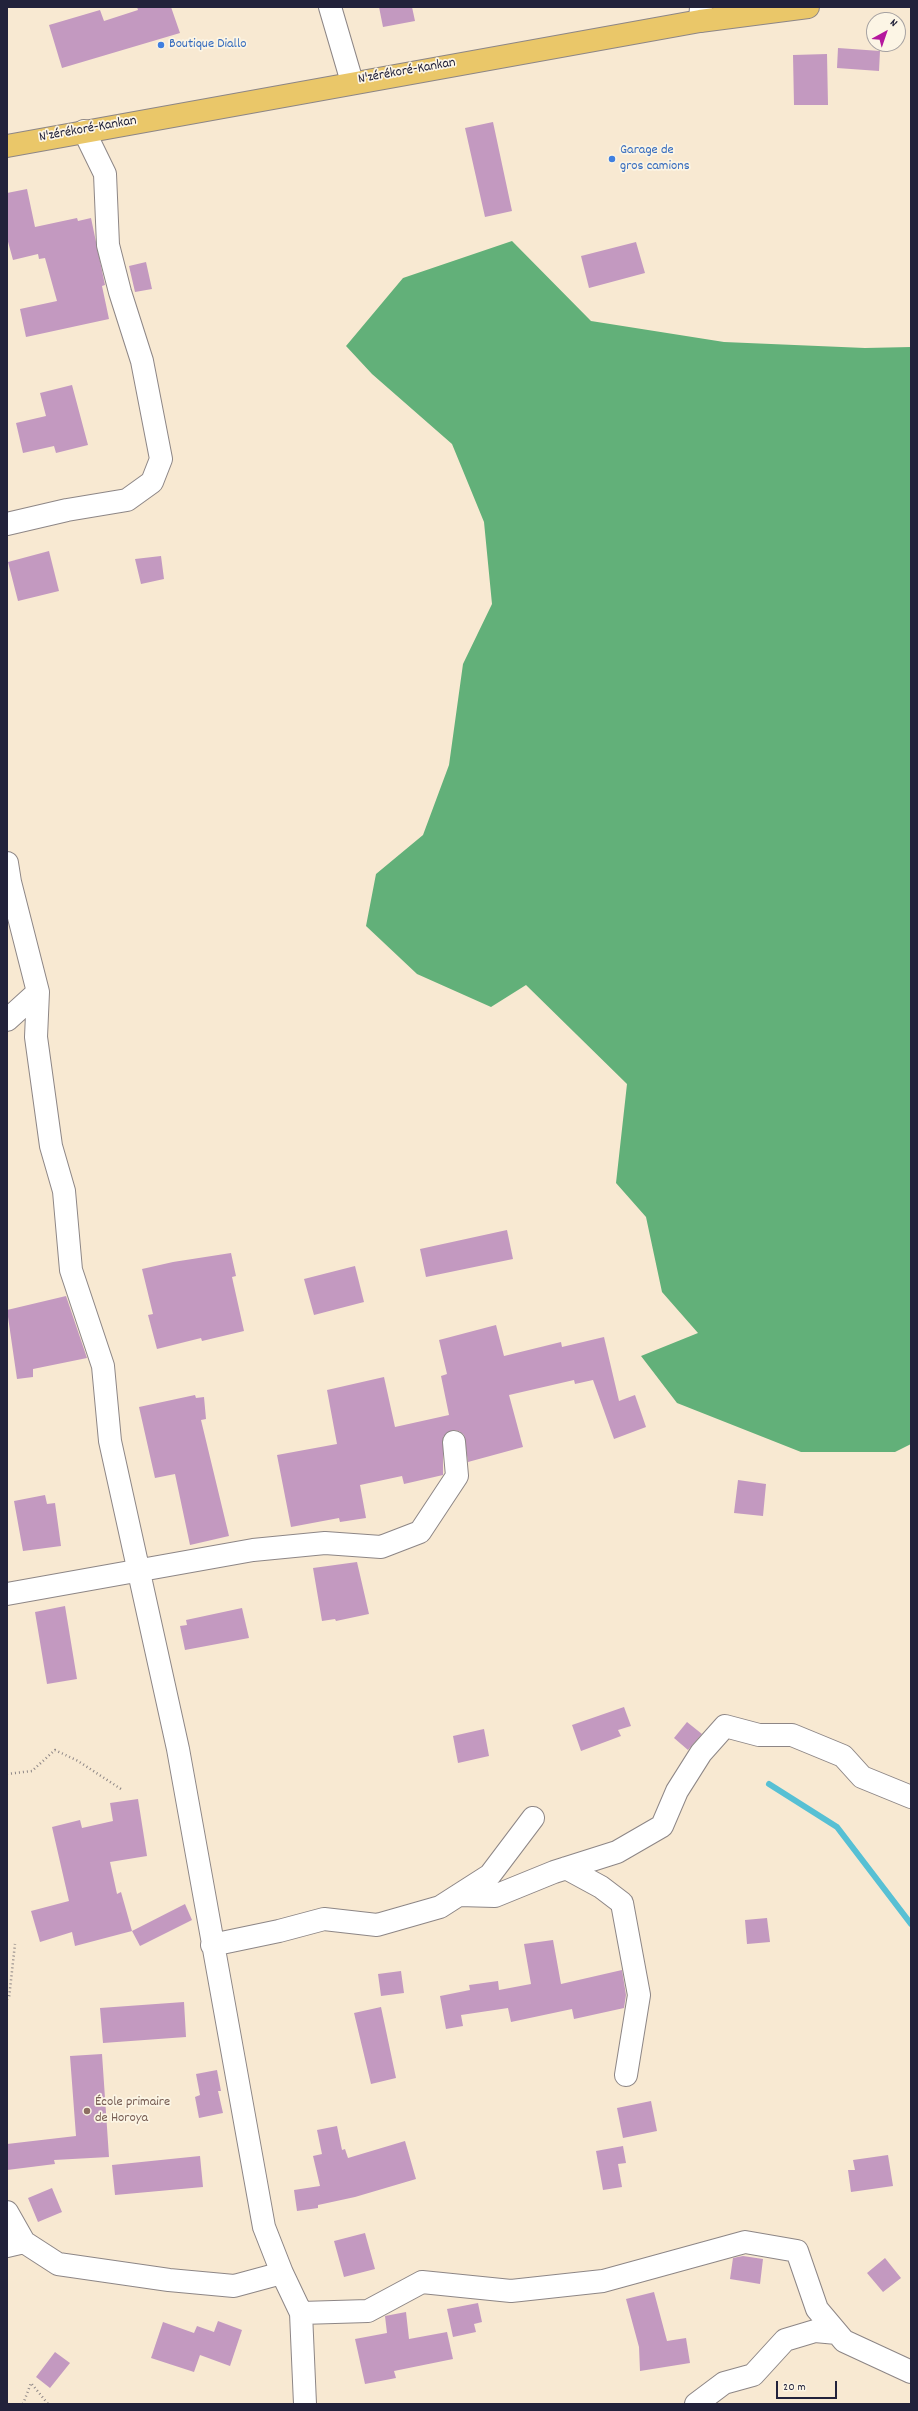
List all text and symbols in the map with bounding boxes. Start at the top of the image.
north arrow [866,12,906,52]
text: N [886,16,900,31]
place label: Boutique Diallo [169,37,247,53]
marker: Boutique Diallo [156,40,166,50]
street label: N'zérékoré-Kankan [357,55,457,89]
street label: N'zérékoré-Kankan [38,113,138,147]
place label: Garage de gros camions [620,143,690,176]
marker: Garage de gros camions [607,154,617,164]
place label: École primaire de Horoya [95,2095,170,2128]
marker: École primaire de Horoya [82,2106,92,2116]
scale bar [778,2373,839,2399]
text: 20 m [783,2379,806,2396]

